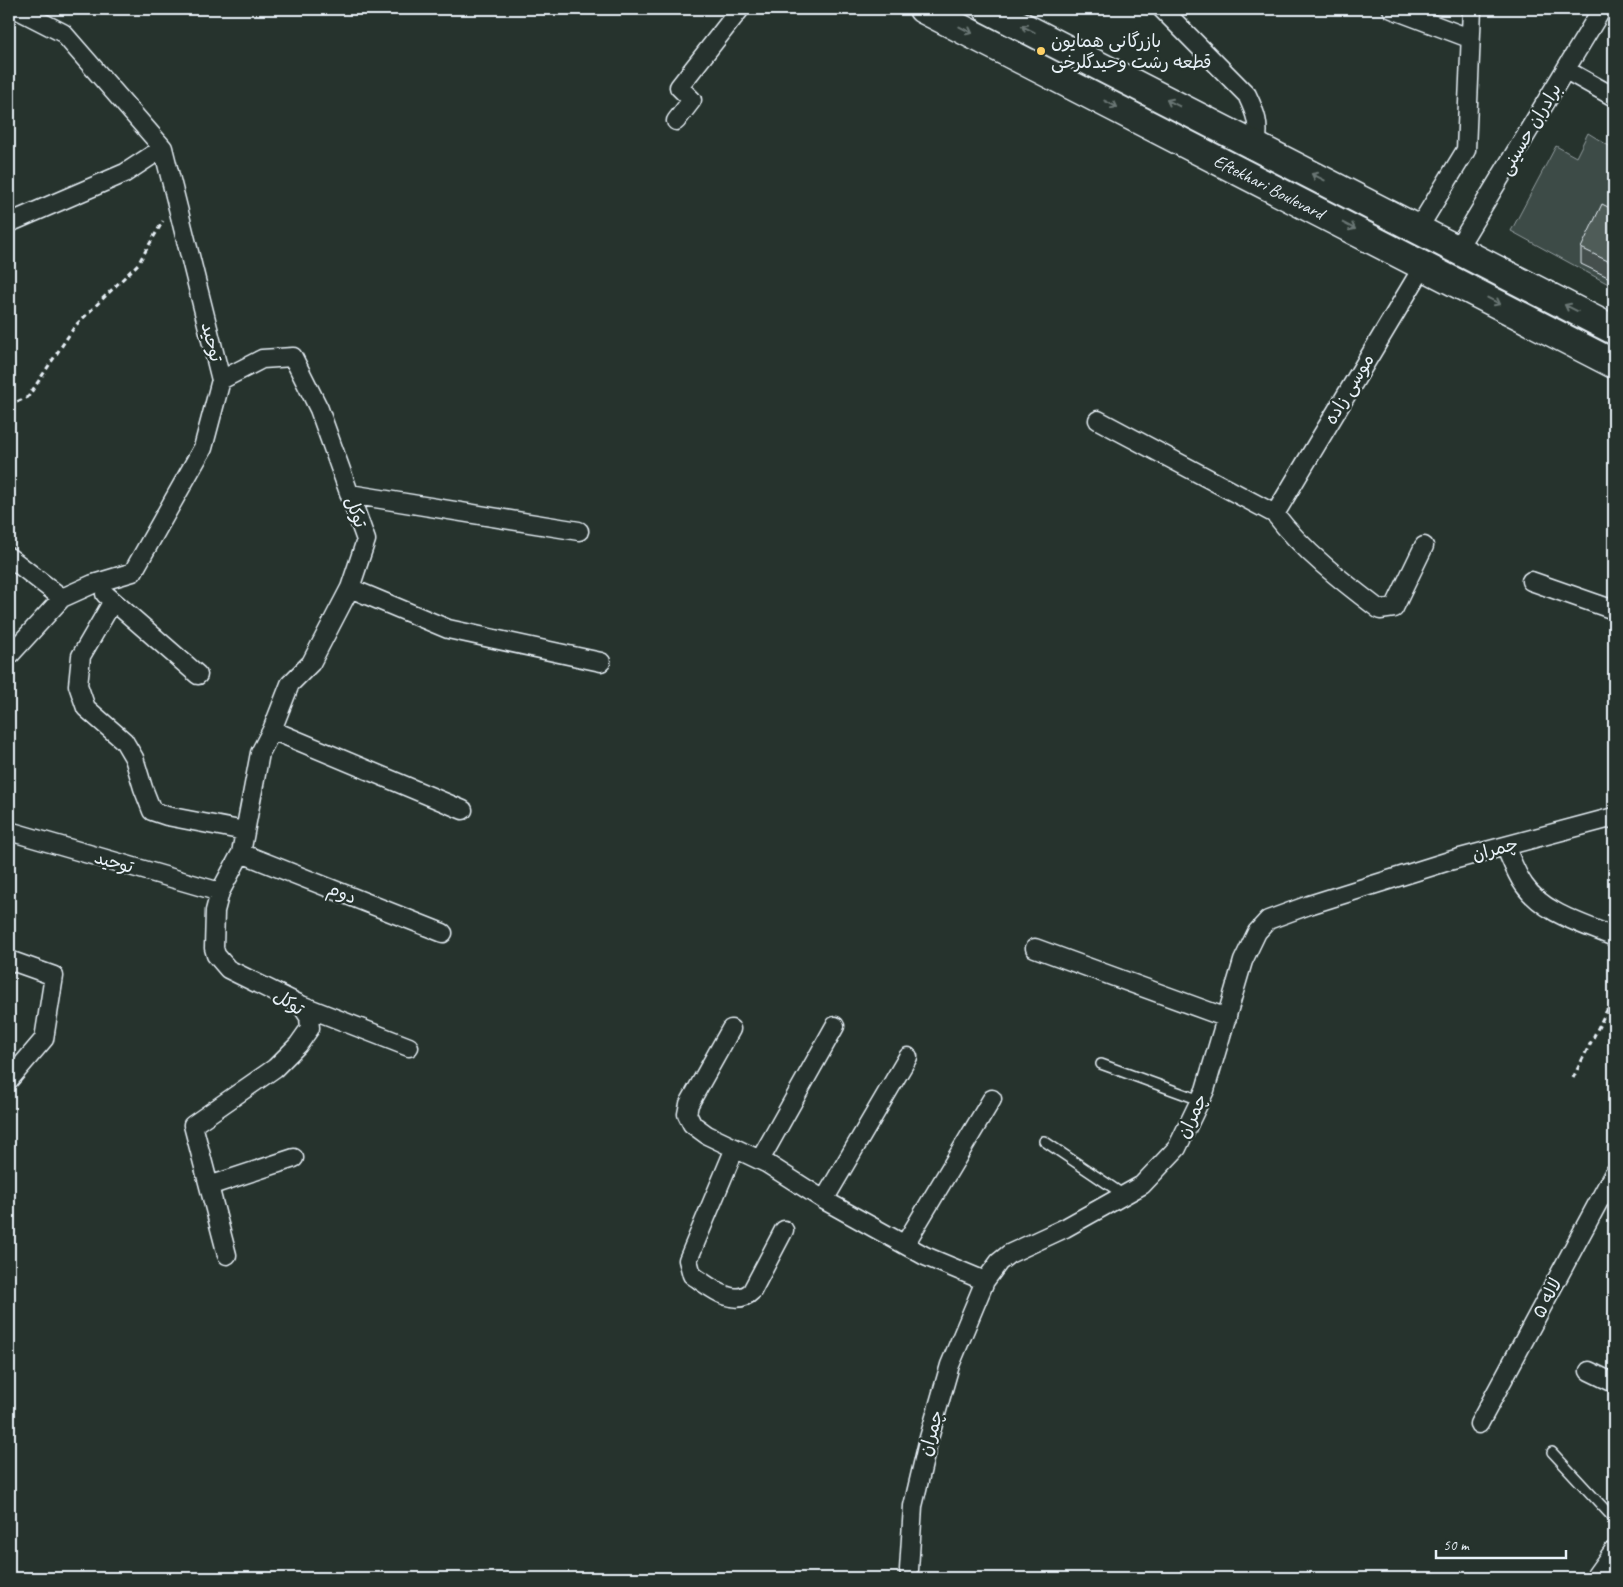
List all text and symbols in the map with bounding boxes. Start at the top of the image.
one-way arrow [1021,24,1036,34]
one-way arrow [959,25,974,35]
place label: بازرگانی همایون قطعه رشت وحیدگلرخی [1051,30,1212,73]
marker: بازرگانی همایون قطعه رشت وحیدگلرخی [1035,45,1047,57]
street label: برادران حسینی [1494,79,1566,179]
one-way arrow [1166,98,1181,107]
one-way arrow [1103,100,1118,109]
street label: Eftekhari Boulevard [1210,149,1330,225]
one-way arrow [1311,172,1326,181]
one-way arrow [1341,222,1356,231]
one-way arrow [1486,296,1501,306]
one-way arrow [1564,303,1579,312]
street label: توحید [197,320,228,365]
street label: موسی زاده [1319,350,1379,428]
street label: توکل [340,493,372,531]
street label: چمران [1469,832,1521,867]
street label: توحید [92,846,137,878]
street label: دوم [323,877,360,911]
street label: توکل [270,984,309,1020]
street label: چمران [1172,1090,1213,1142]
street label: لاله ۵ [1527,1274,1567,1322]
street label: چمران [914,1407,949,1459]
scale bar [1436,1527,1566,1559]
text: 50 m [1443,1536,1470,1555]

